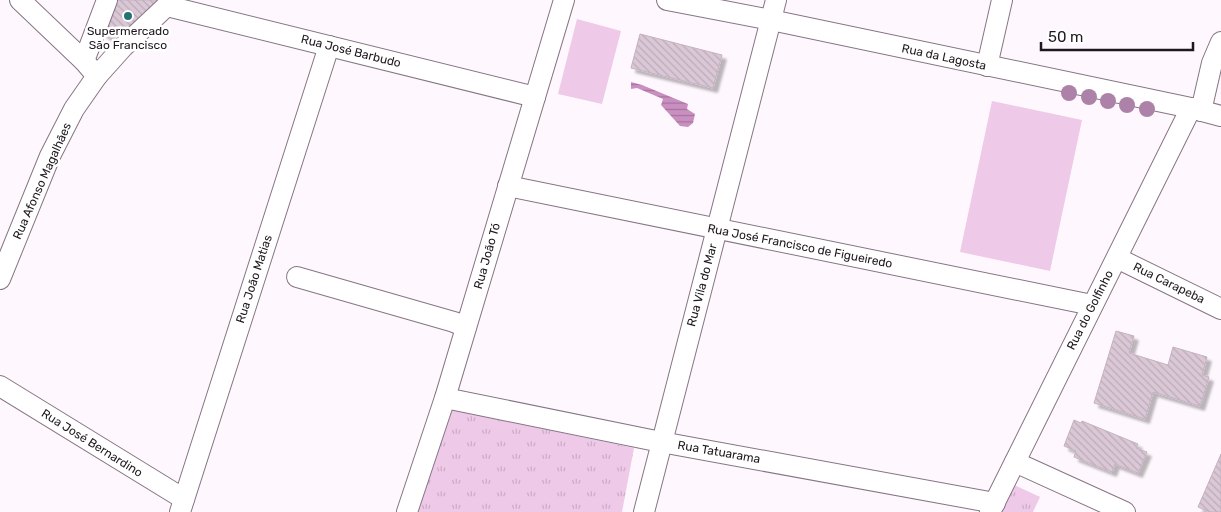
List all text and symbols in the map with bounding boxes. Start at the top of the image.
marker: Supermercado São Francisco [122,10,134,22]
scale bar [1041,20,1194,52]
place label: Supermercado São Francisco [87,24,169,52]
text: 50 m [1048,28,1083,46]
street label: Rua José Barbudo [300,32,403,70]
street label: Rua da Lagosta [900,41,988,73]
street label: Rua Afonso Magalhães [10,120,74,242]
street label: Rua João Tó [471,221,503,291]
street label: Rua José Francisco de Figueiredo [706,221,894,271]
street label: Rua João Matias [233,233,275,325]
street label: Rua Vila do Mar [684,242,720,328]
street label: Rua Carapeba [1131,260,1207,306]
street label: Rua do Golfinho [1064,268,1116,352]
street label: Rua José Bernardino [39,406,145,480]
street label: Rua Tatuarama [677,438,761,466]

